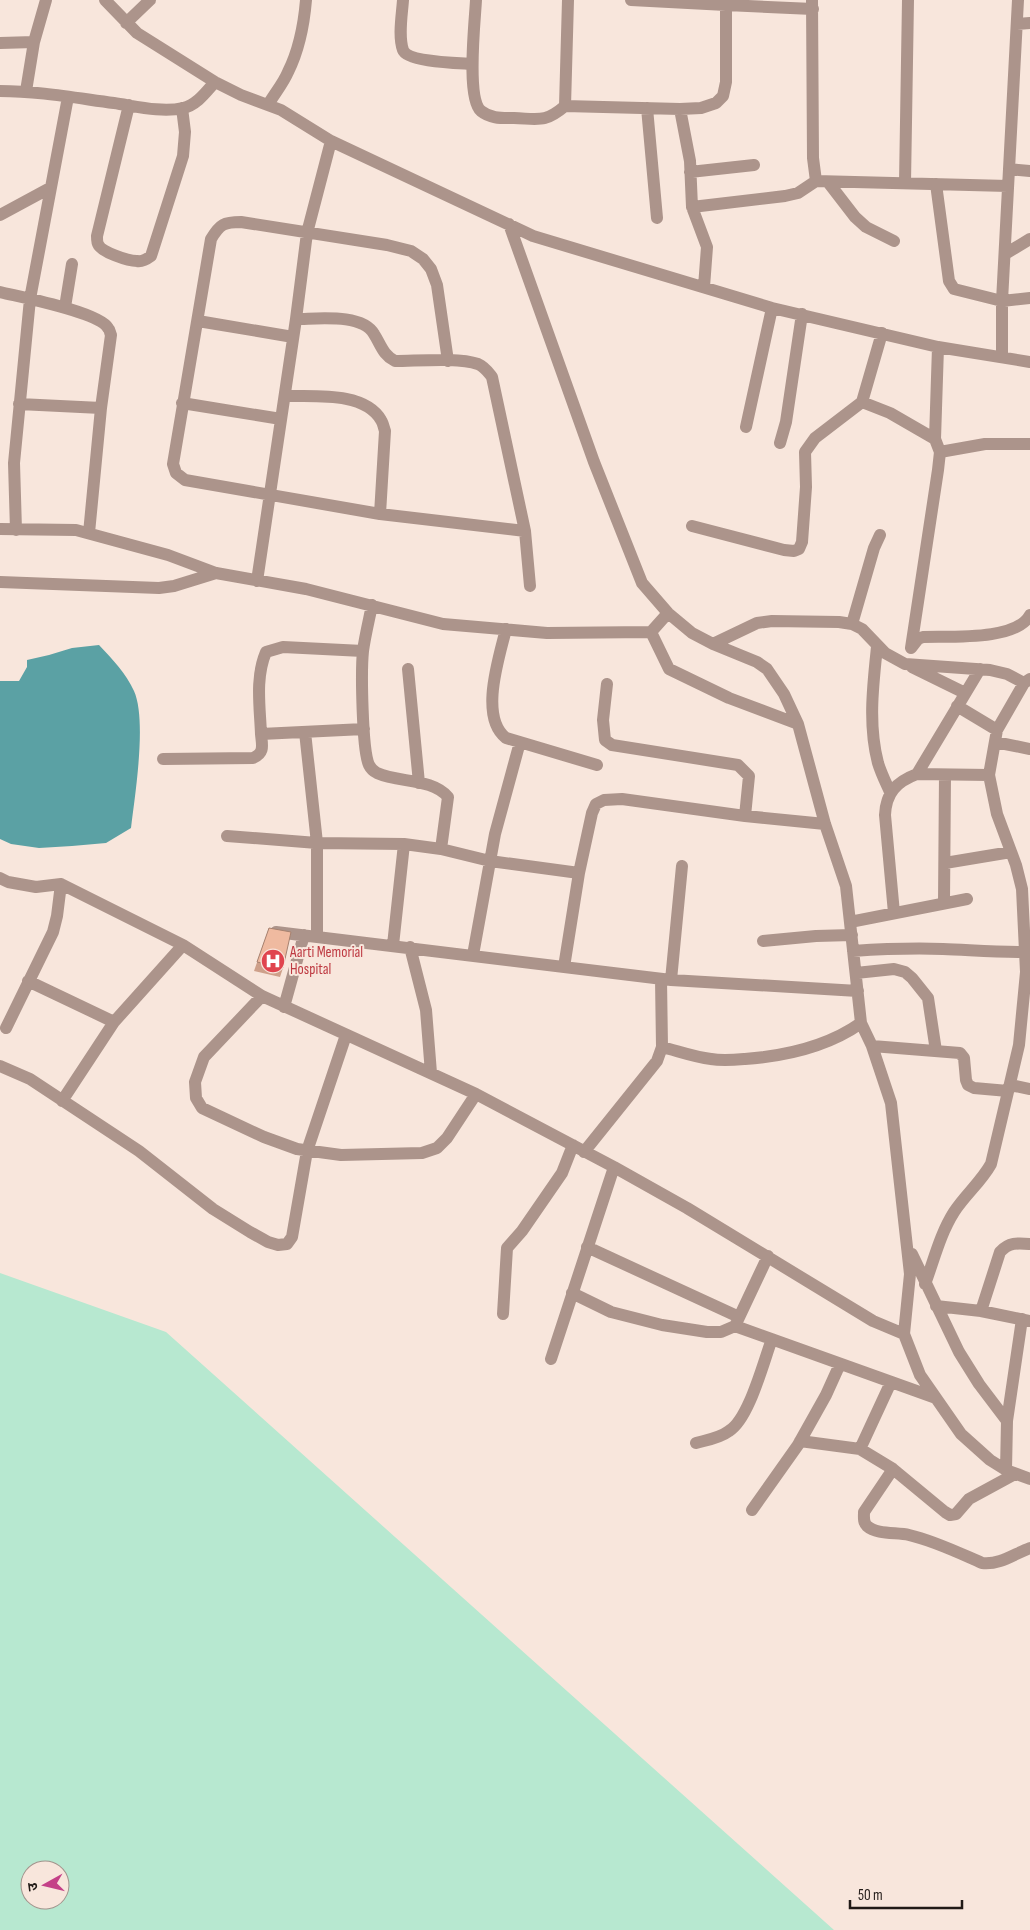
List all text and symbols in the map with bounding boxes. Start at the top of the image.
place label: Aarti Memorial Hospital [289,943,363,979]
hospital icon: Aarti Memorial Hospital [260,948,286,974]
north arrow [20,1860,70,1910]
scale bar [850,1878,962,1910]
text: उ [24,1881,42,1892]
text: 50 m [858,1886,883,1905]

